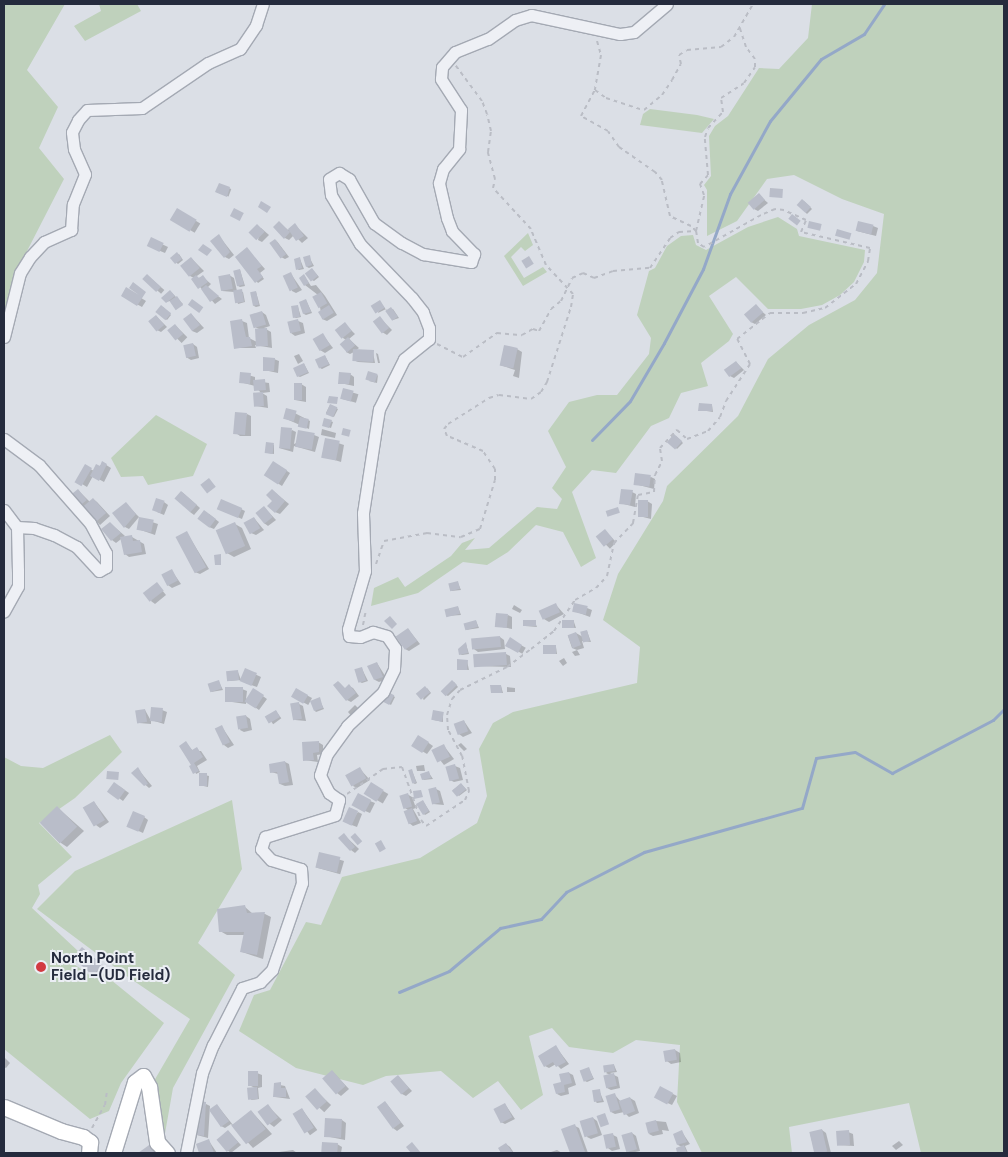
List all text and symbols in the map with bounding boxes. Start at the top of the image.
place label: North Point Field -(UD Field) [51,949,170,984]
marker: North Point Field -(UD Field) [35,961,47,973]

